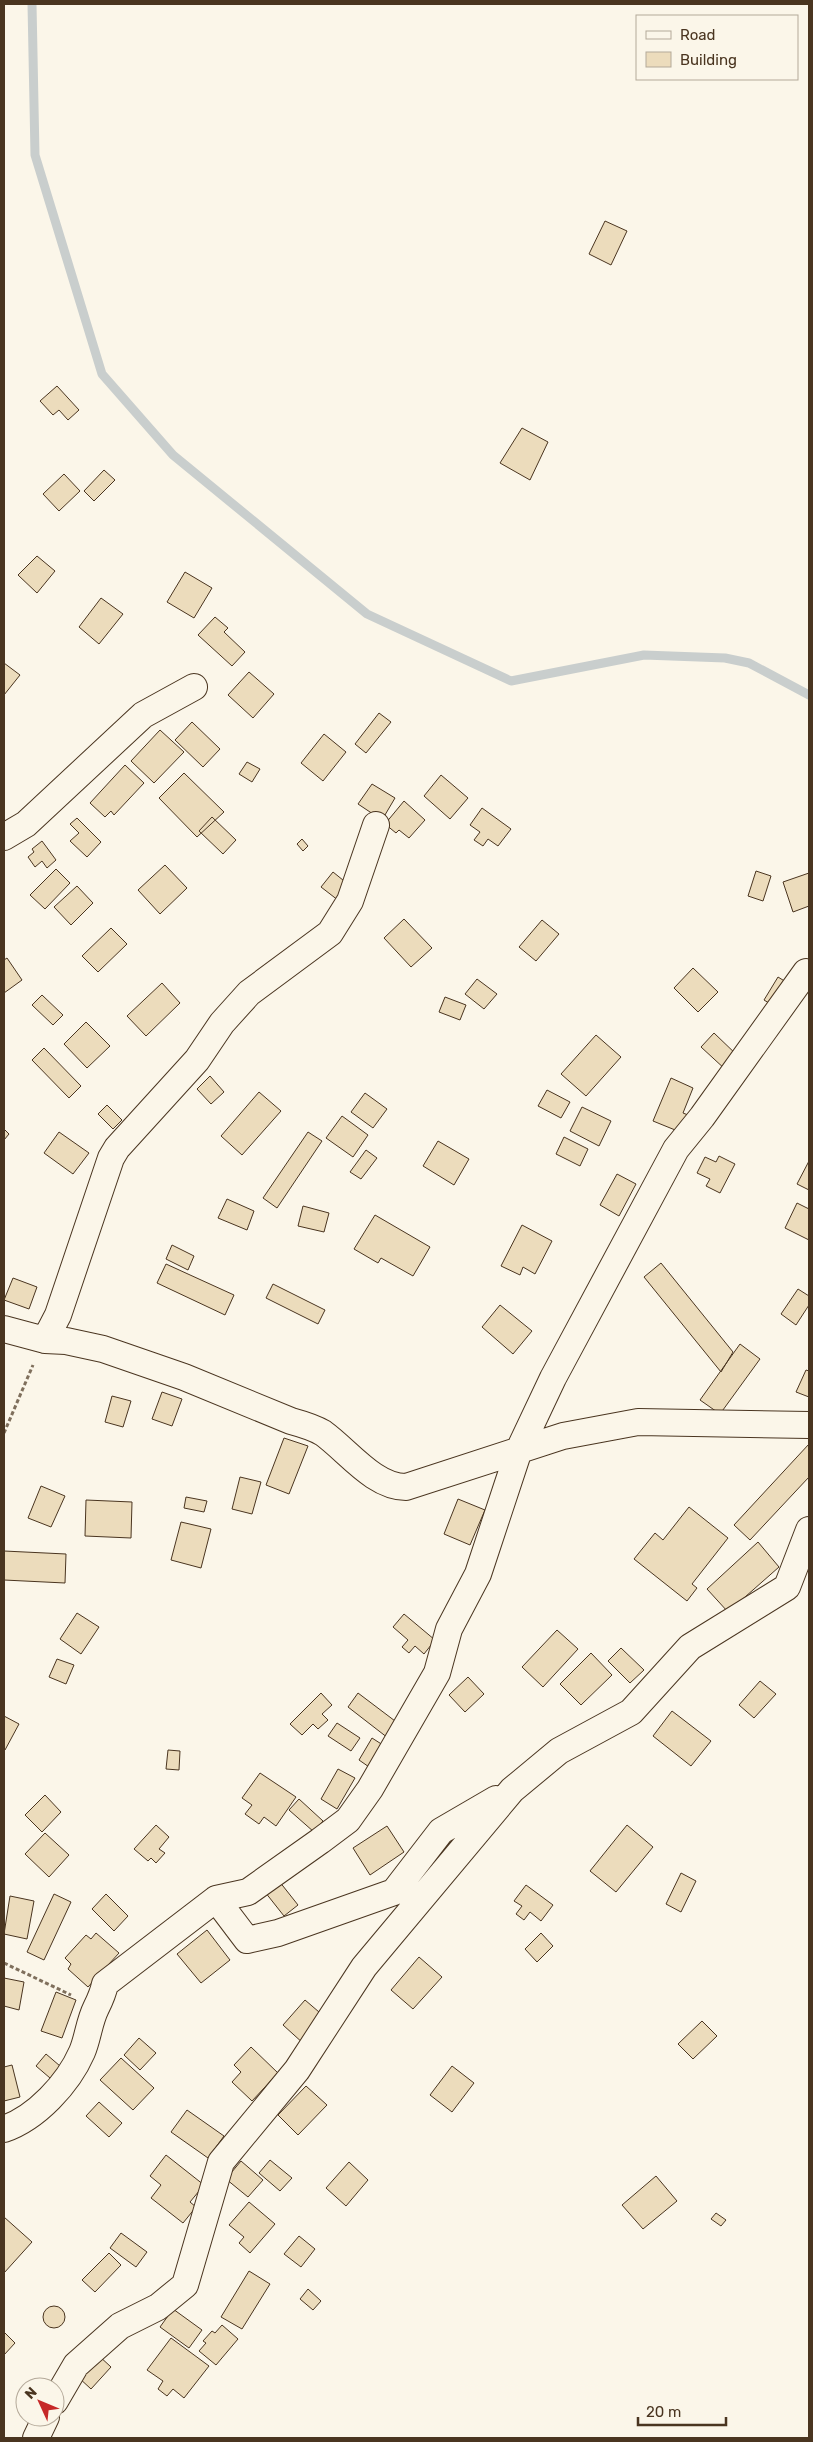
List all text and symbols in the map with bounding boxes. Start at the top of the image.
legend [636,15,798,80]
text: Road [680,26,716,44]
text: Building [680,51,737,69]
north arrow [15,2377,65,2427]
text: N [21,2384,41,2403]
scale bar [638,2394,726,2426]
text: 20 m [646,2403,681,2421]

